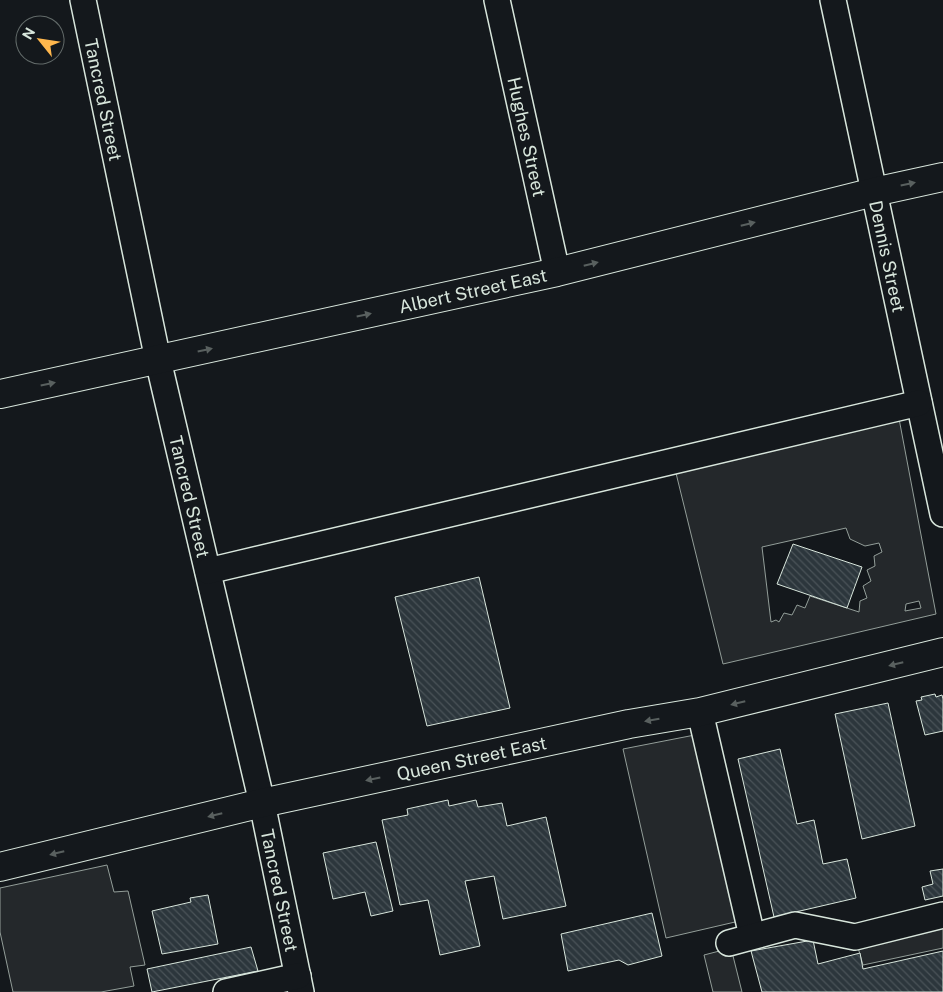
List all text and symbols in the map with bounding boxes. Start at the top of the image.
north arrow [15,15,65,65]
text: N [19,25,38,42]
street label: Tancred Street [81,37,127,163]
street label: Hughes Street [504,75,551,199]
one-way arrow [901,180,916,188]
street label: Dennis Street [866,198,910,314]
one-way arrow [741,220,756,228]
one-way arrow [583,260,598,268]
street label: Albert Street East [397,264,549,317]
one-way arrow [356,311,372,319]
one-way arrow [198,346,213,354]
one-way arrow [40,380,55,388]
street label: Tancred Street [166,434,215,560]
one-way arrow [888,660,903,668]
one-way arrow [730,699,745,707]
one-way arrow [644,717,660,725]
street label: Queen Street East [395,732,548,784]
one-way arrow [366,775,381,783]
one-way arrow [208,811,223,819]
street label: Tancred Street [257,827,303,953]
one-way arrow [50,849,65,857]

